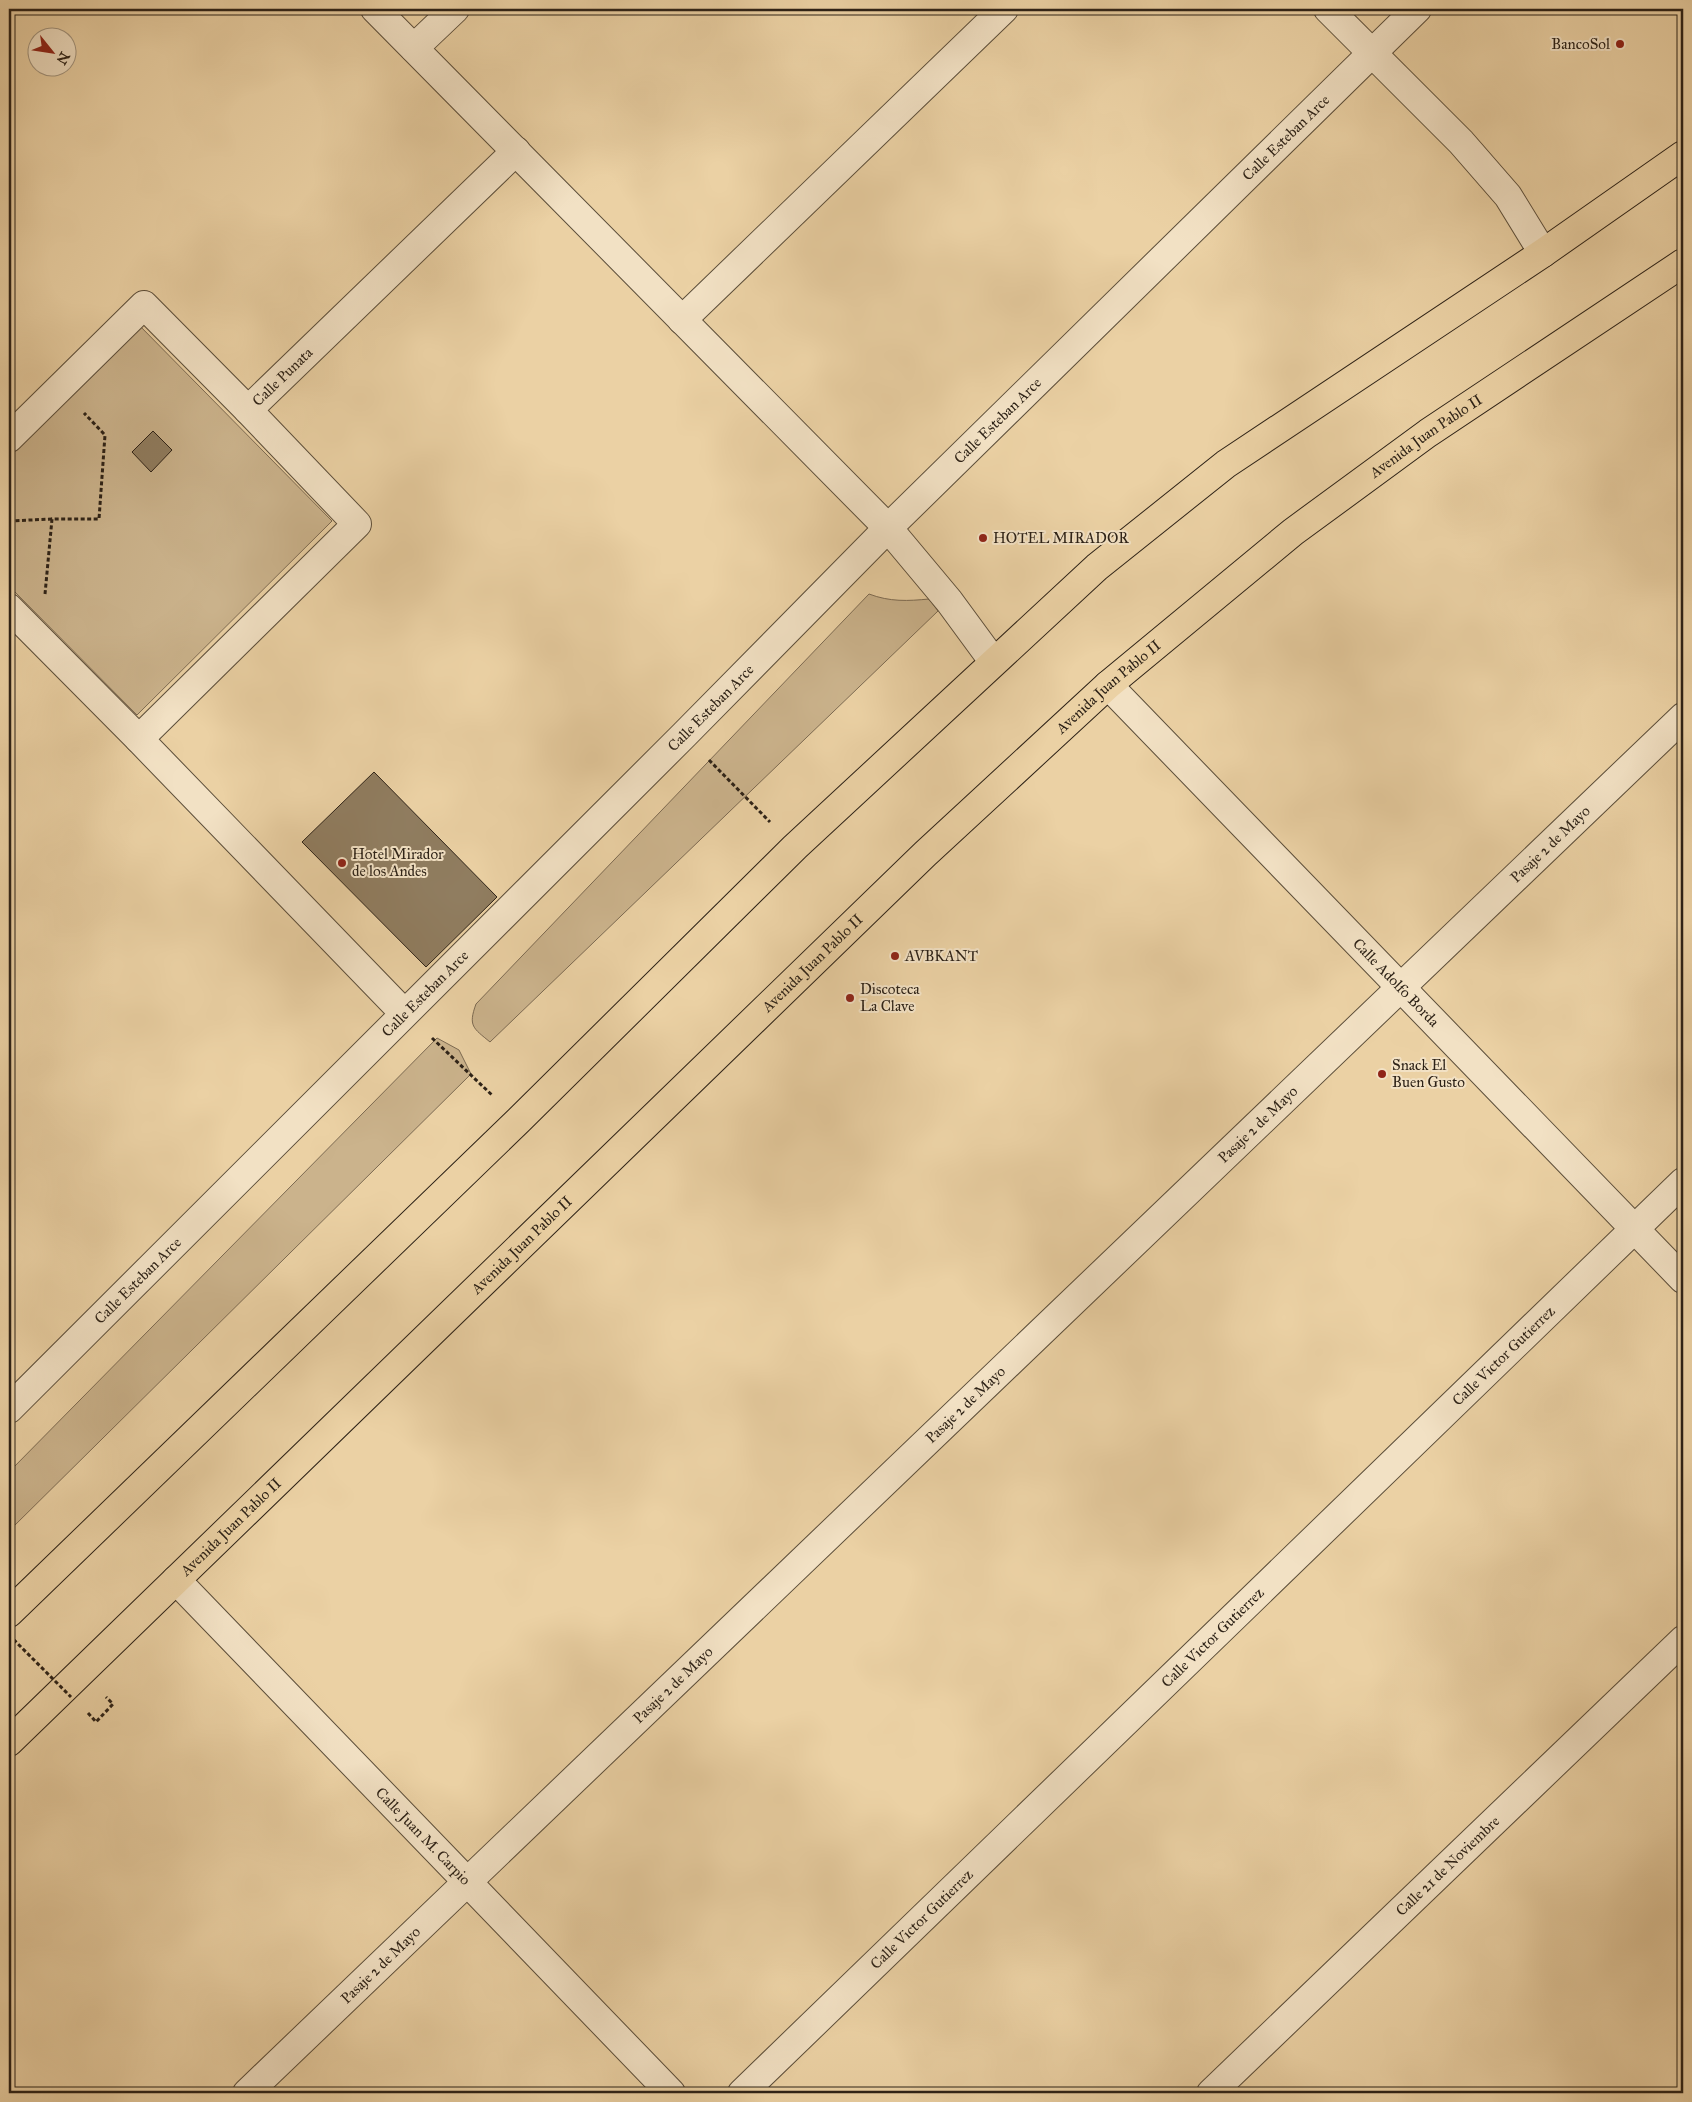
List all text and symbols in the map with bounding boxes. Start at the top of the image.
north arrow [28,28,78,78]
place label: BancoSol [1551,35,1611,53]
marker: BancoSol [1614,38,1626,50]
text: N [52,49,73,68]
street label: Calle Esteban Arce [1239,91,1333,184]
street label: Calle Punata [249,343,317,410]
street label: Calle Esteban Arce [950,374,1045,467]
street label: Avenida Juan Pablo II [1365,390,1486,482]
place label: HOTEL MIRADOR [993,529,1129,547]
marker: HOTEL MIRADOR [977,532,989,544]
street label: Avenida Juan Pablo II [1052,636,1164,738]
street label: Calle Esteban Arce [664,661,758,755]
street label: Pasaje 2 de Mayo [1507,802,1594,886]
place label: Hotel Mirador de los Andes [352,845,444,880]
marker: Hotel Mirador de los Andes [336,857,348,869]
street label: Avenida Juan Pablo II [758,910,867,1017]
street label: Calle Adolfo Borda [1349,934,1443,1031]
street label: Calle Esteban Arce [378,946,472,1041]
place label: AVBKANT [904,947,978,965]
marker: AVBKANT [889,950,901,962]
place label: Discoteca La Clave [860,980,920,1015]
marker: Discoteca La Clave [844,992,856,1004]
place label: Snack El Buen Gusto [1392,1056,1465,1091]
marker: Snack El Buen Gusto [1376,1068,1388,1080]
street label: Pasaje 2 de Mayo [1214,1082,1302,1167]
street label: Avenida Juan Pablo II [467,1192,576,1299]
street label: Calle Esteban Arce [91,1233,185,1327]
street label: Calle Victor Gutierrez [1449,1302,1559,1409]
street label: Pasaje 2 de Mayo [922,1362,1009,1447]
street label: Avenida Juan Pablo II [176,1474,285,1580]
street label: Calle Victor Gutierrez [1158,1584,1268,1691]
street label: Pasaje 2 de Mayo [629,1642,717,1727]
street label: Calle Juan M. Carpio [372,1784,475,1889]
street label: Calle 21 de Noviembre [1392,1812,1503,1920]
street label: Calle Victor Gutierrez [867,1865,977,1973]
street label: Pasaje 2 de Mayo [337,1922,424,2007]

